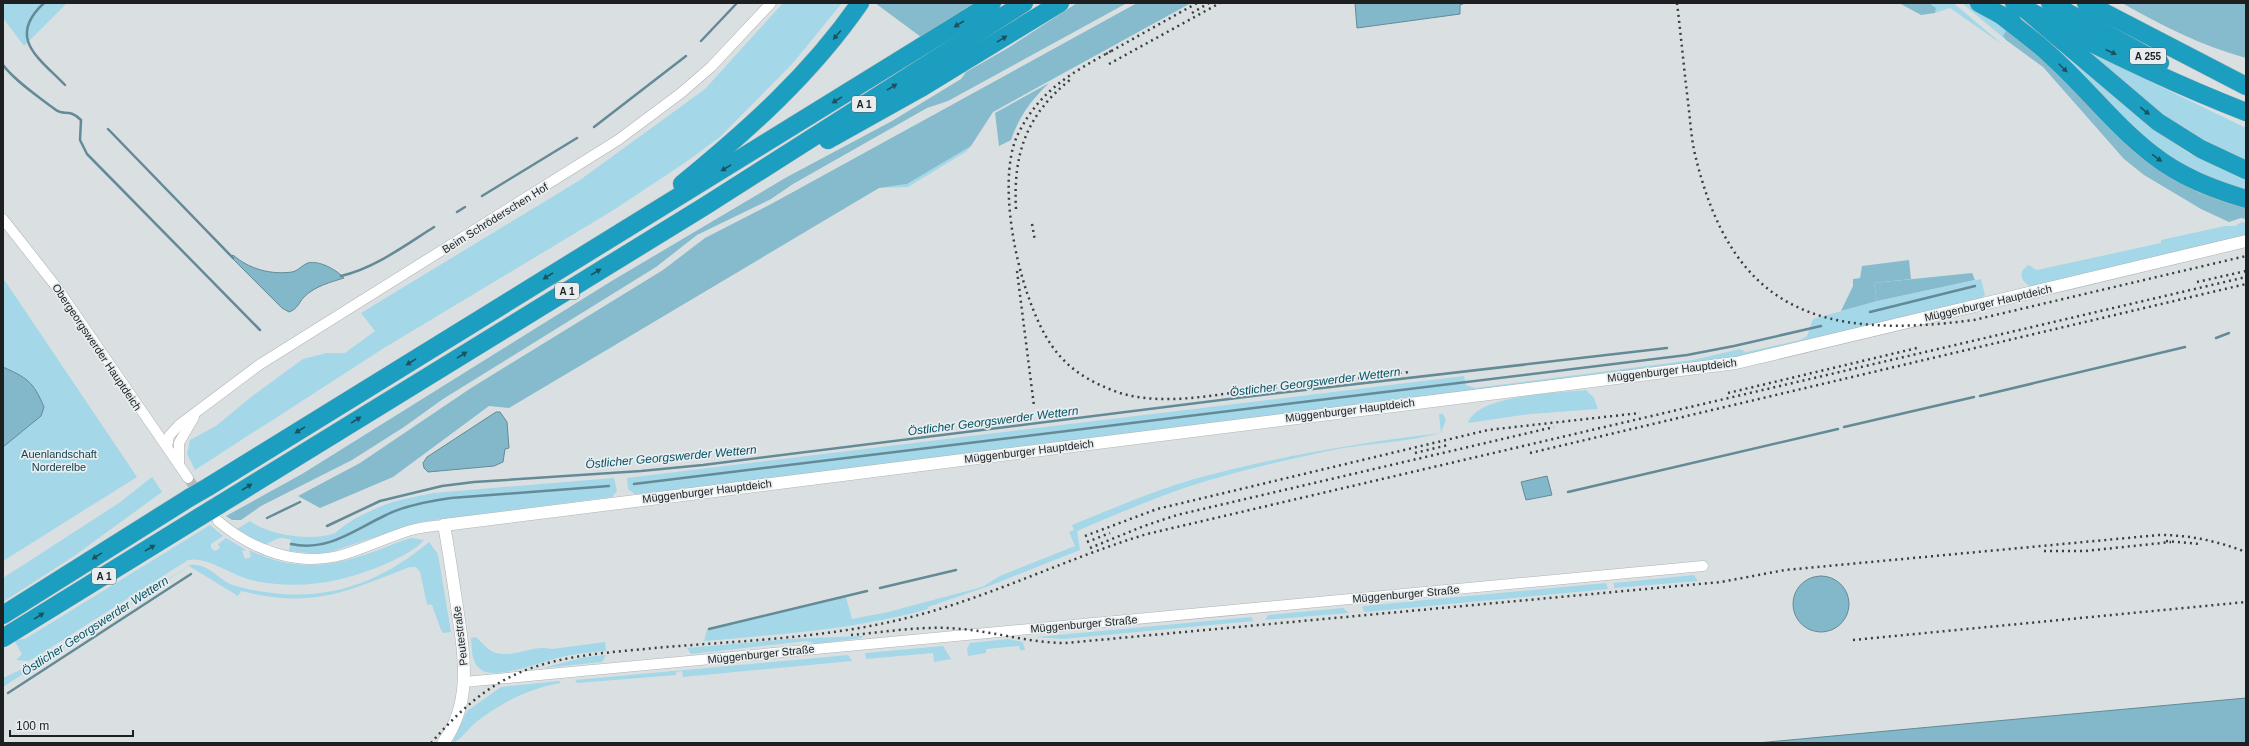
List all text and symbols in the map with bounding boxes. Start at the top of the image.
one-way arrow [954,20,964,28]
one-way arrow [832,29,841,40]
one-way arrow [997,35,1007,43]
road number: A 255 [2130,48,2166,64]
one-way arrow [2105,49,2116,55]
one-way arrow [2058,63,2068,73]
one-way arrow [887,83,897,91]
one-way arrow [832,96,842,104]
road number: A 1 [852,96,876,112]
one-way arrow [2140,107,2150,116]
one-way arrow [2152,154,2162,162]
one-way arrow [720,165,732,172]
street label: Beim Schröderschen Hof [440,180,551,255]
one-way arrow [590,269,602,276]
one-way arrow [542,273,554,280]
street label: Obergeorgswerder Hauptdeich [50,281,144,413]
road number: A 1 [555,283,579,299]
street label: Müggenburger Hauptdeich [1923,283,2053,323]
one-way arrow [456,352,468,359]
street label: Müggenburger Hauptdeich [1607,356,1737,384]
one-way arrow [405,358,417,365]
water label: Östlicher Georgswerder Wettern [1229,365,1401,399]
street label: Müggenburger Hauptdeich [1285,396,1415,424]
water label: Östlicher Georgswerder Wettern [907,404,1079,438]
one-way arrow [351,416,361,424]
one-way arrow [295,426,305,434]
street label: Müggenburger Hauptdeich [964,437,1094,465]
water label: Östlicher Georgswerder Wettern [585,443,758,471]
park label: Auenlandschaft Norderelbe [21,448,97,473]
street label: Müggenburger Hauptdeich [642,477,772,505]
one-way arrow [241,484,253,491]
one-way arrow [144,544,156,551]
one-way arrow [92,552,102,560]
road number: A 1 [92,568,116,584]
water label: Östlicher Georgswerder Wettern [19,573,171,679]
street label: Müggenburger Straße [1352,583,1460,605]
street label: Peutestraße [450,606,470,666]
one-way arrow [34,612,44,620]
street label: Müggenburger Straße [1030,613,1138,635]
street label: Müggenburger Straße [707,642,815,666]
scale bar [10,712,133,738]
text: 100 m [16,719,49,733]

